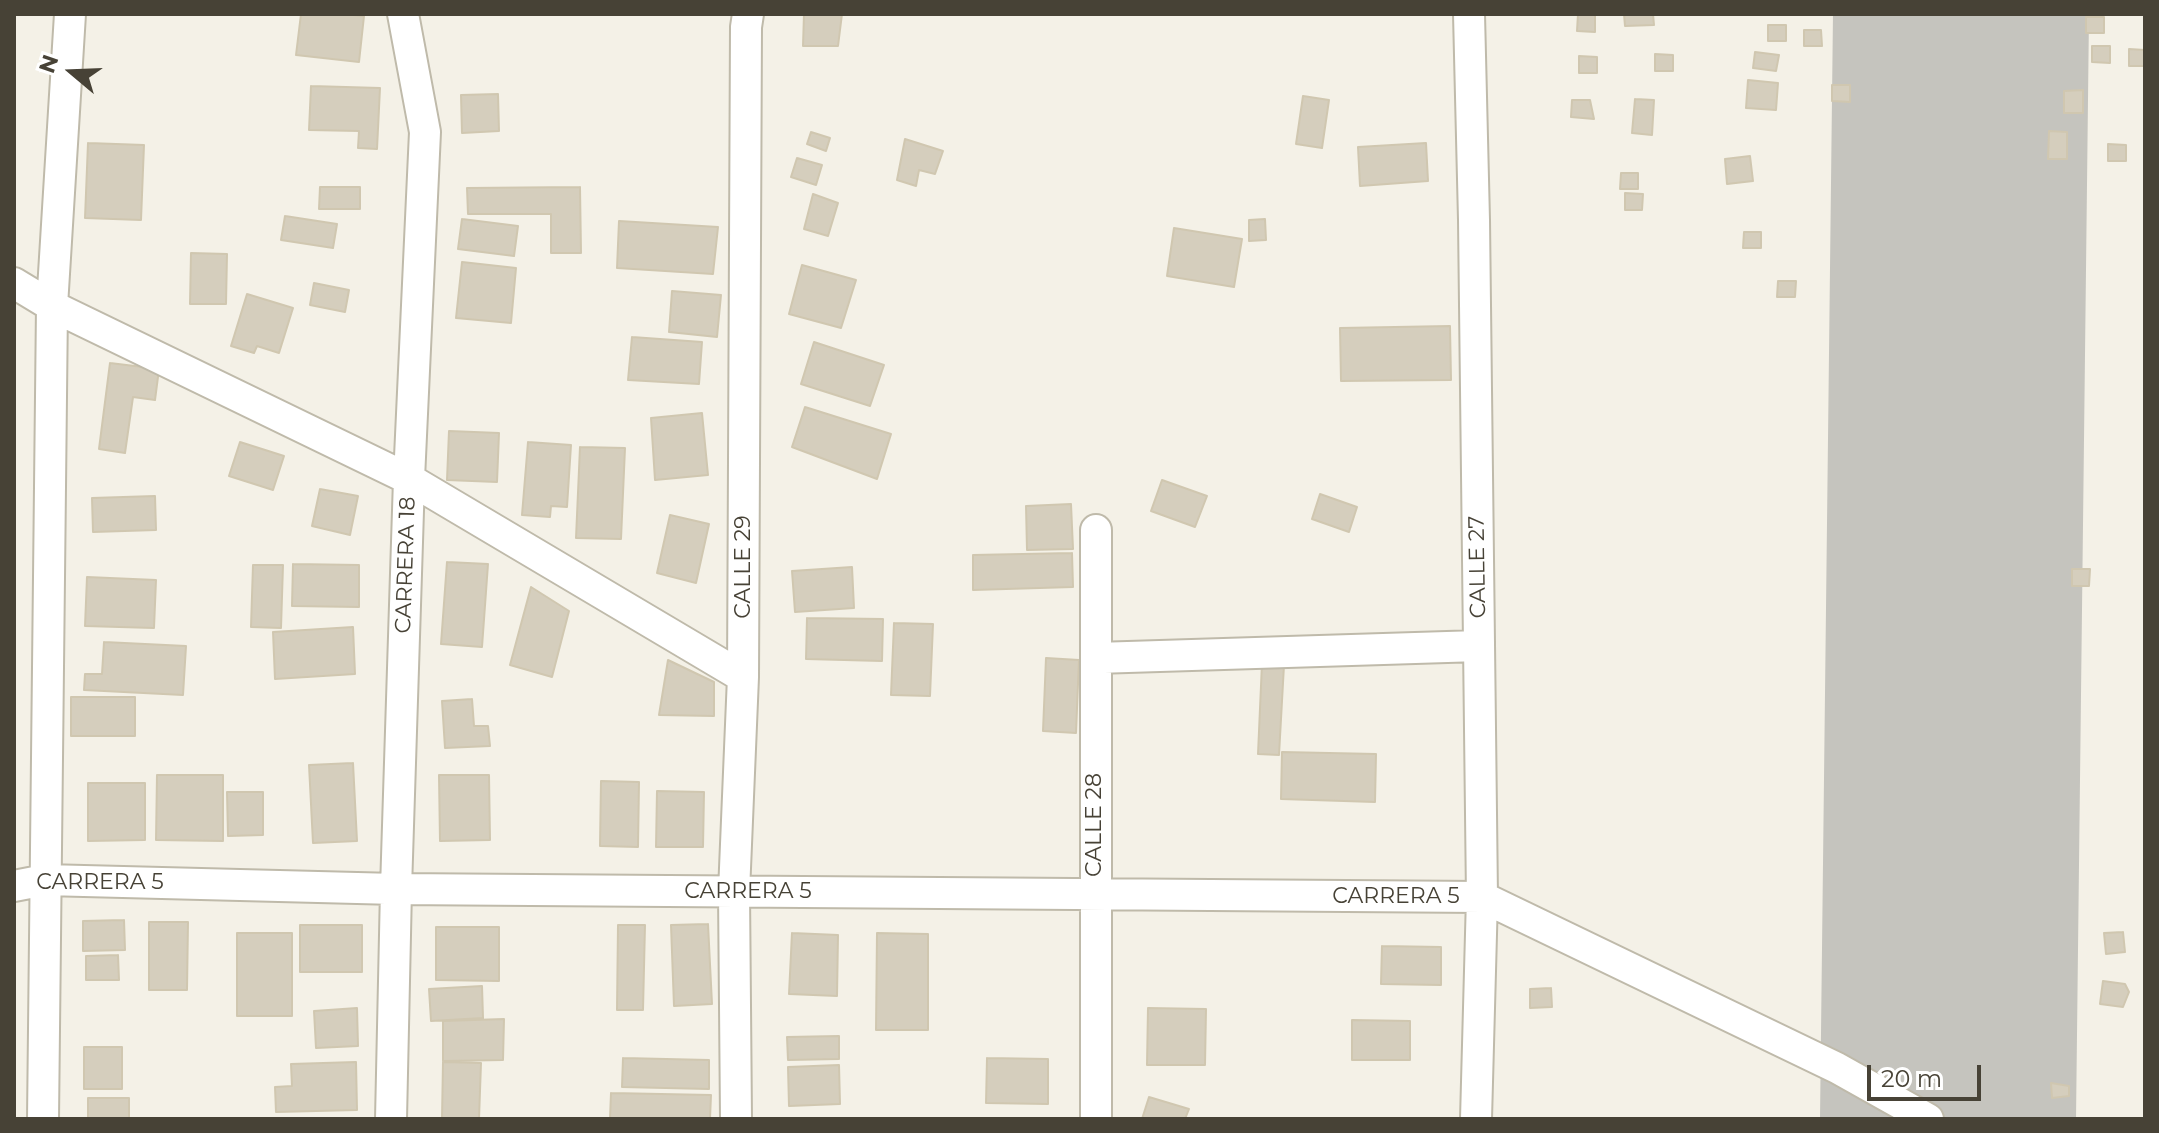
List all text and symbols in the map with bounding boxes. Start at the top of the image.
north arrow [32,32,112,112]
text: N [33,51,64,77]
street label: CARRERA 18 [390,496,422,634]
street label: CALLE 29 [731,515,757,619]
street label: CALLE 27 [1464,515,1492,619]
street label: CALLE 28 [1082,773,1108,877]
street label: CARRERA 5 [36,870,164,896]
street label: CARRERA 5 [684,879,812,905]
street label: CARRERA 5 [1332,884,1460,910]
scale bar [1871,1049,1985,1099]
text: 20 m [1881,1064,1942,1093]

